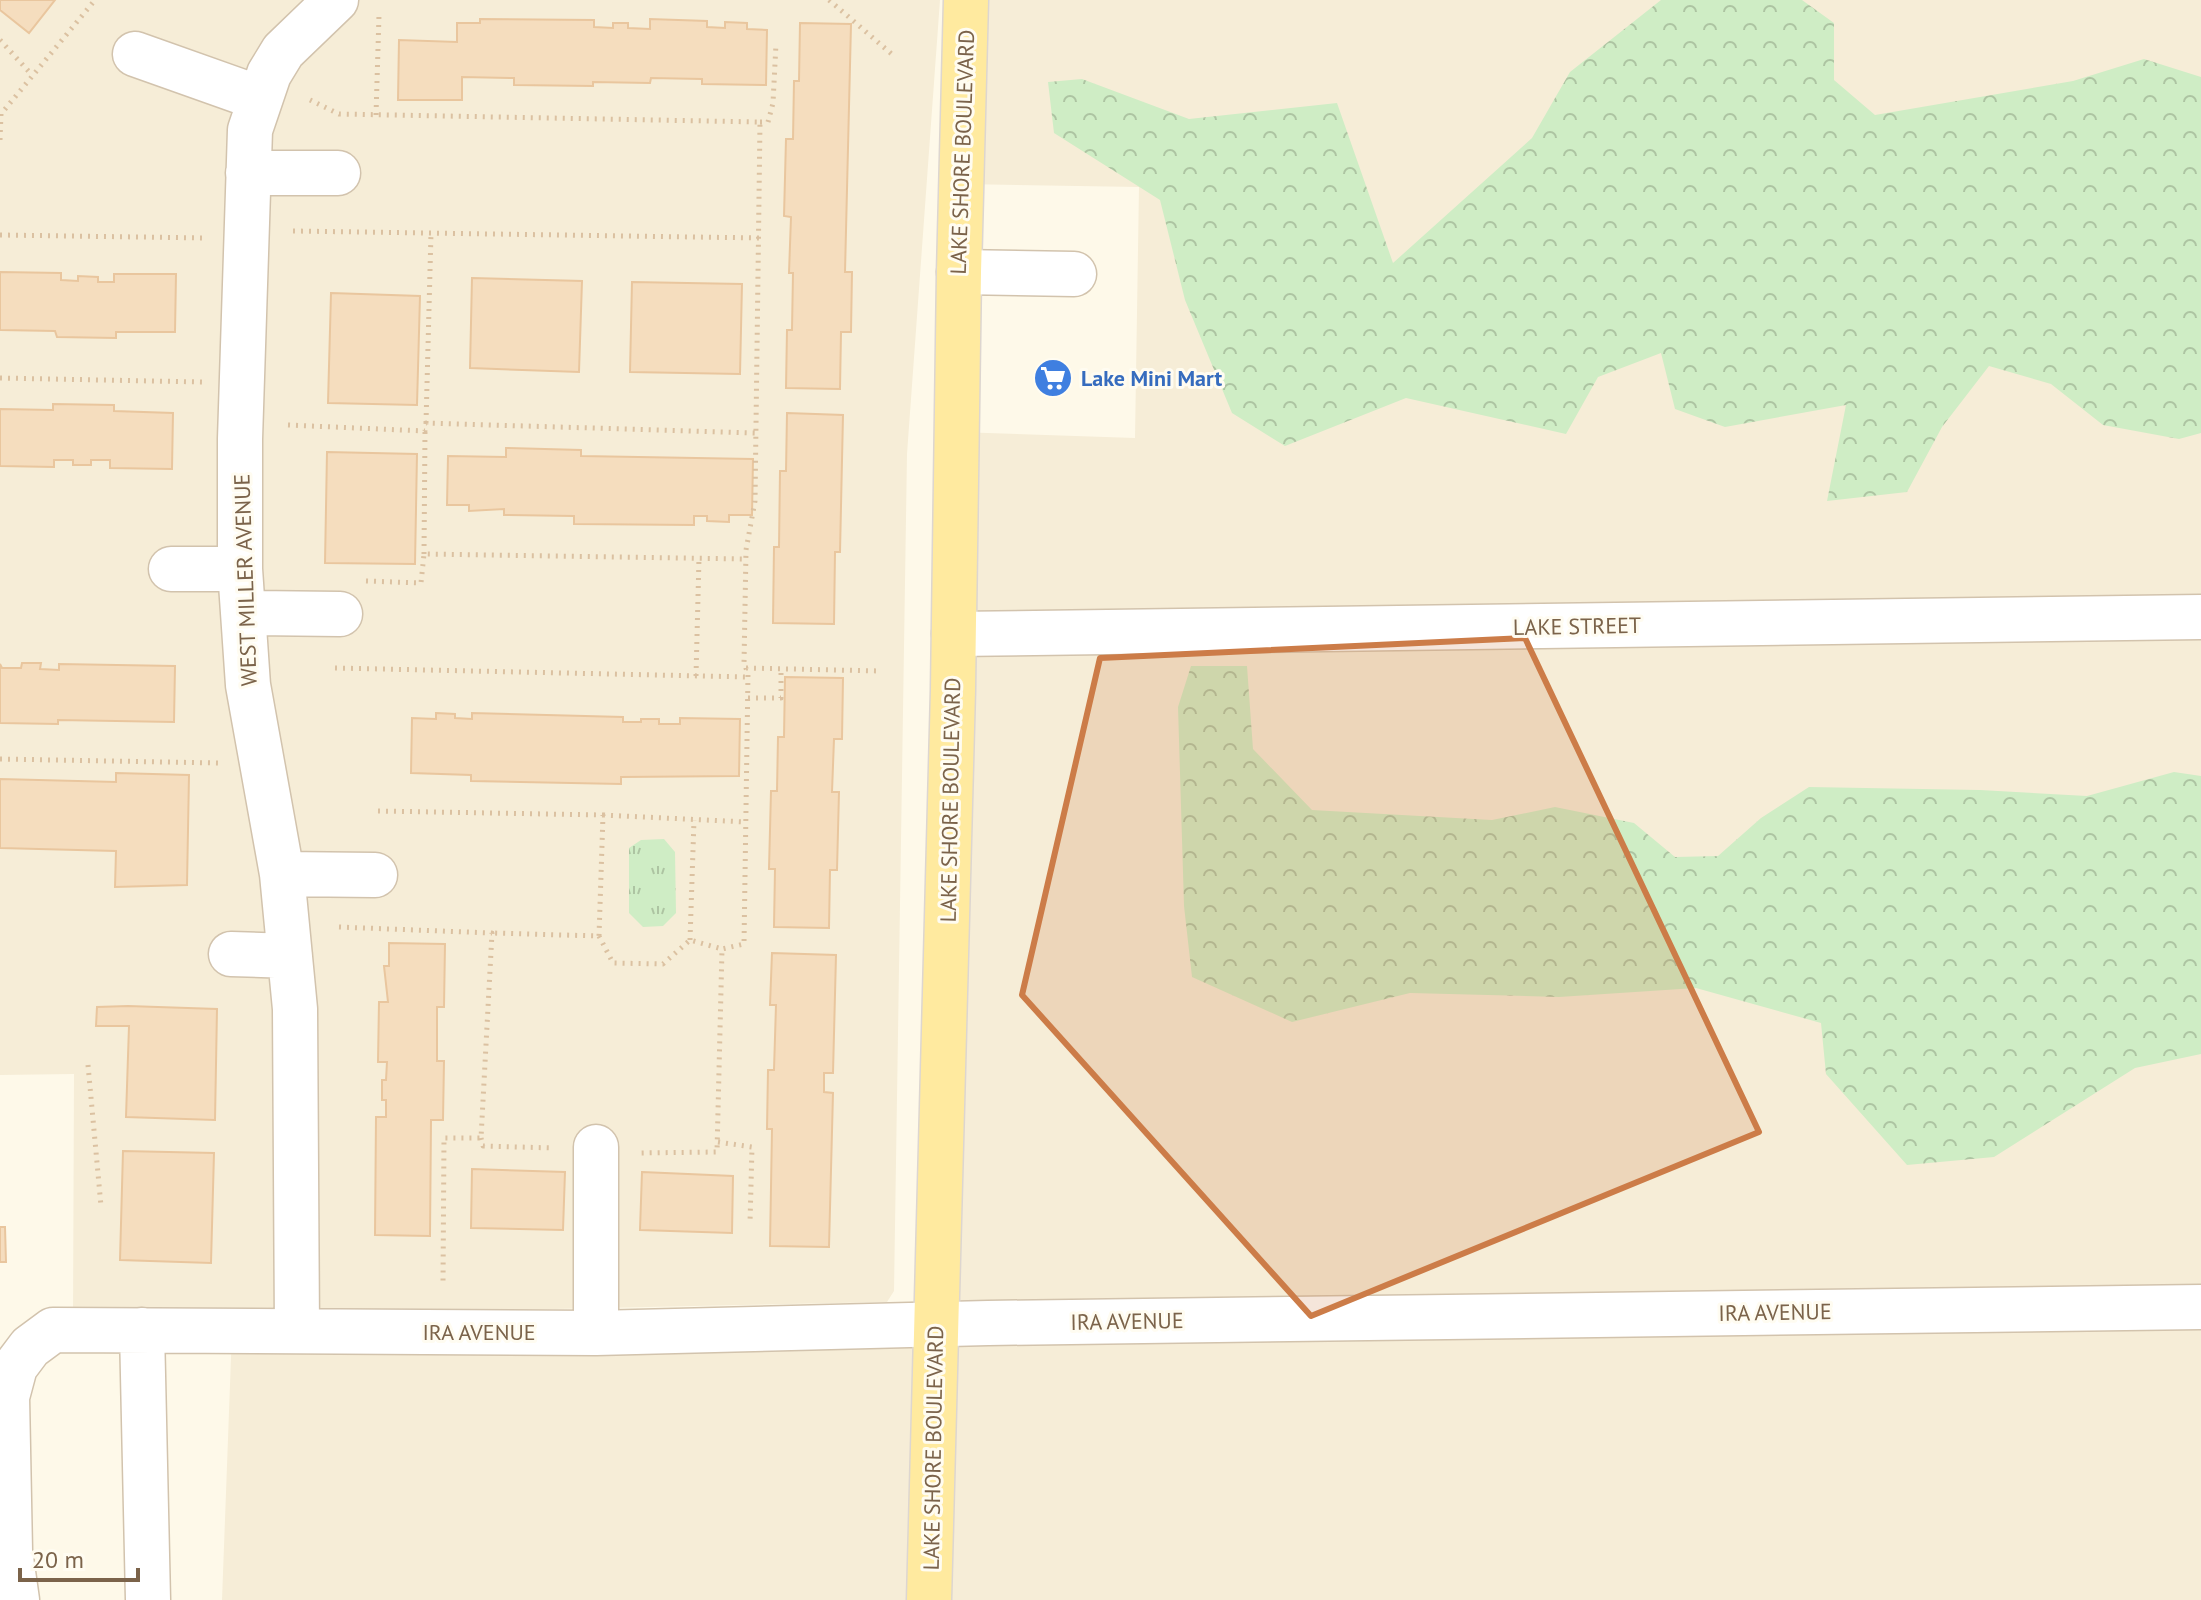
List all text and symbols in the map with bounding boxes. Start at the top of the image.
street label: LAKE SHORE BOULEVARD [944,29,980,275]
supermarket icon: Lake Mini Mart [1032,357,1074,399]
place label: Lake Mini Mart [1081,364,1222,392]
street label: WEST MILLER AVENUE [227,473,263,687]
street label: LAKE STREET [1513,611,1641,641]
street label: LAKE SHORE BOULEVARD [934,677,966,923]
street label: IRA AVENUE [1718,1297,1832,1327]
street label: IRA AVENUE [1070,1306,1184,1336]
street label: IRA AVENUE [422,1318,536,1346]
street label: LAKE SHORE BOULEVARD [917,1325,949,1571]
scale bar [20,1532,138,1582]
text: 20 m [32,1544,84,1575]

